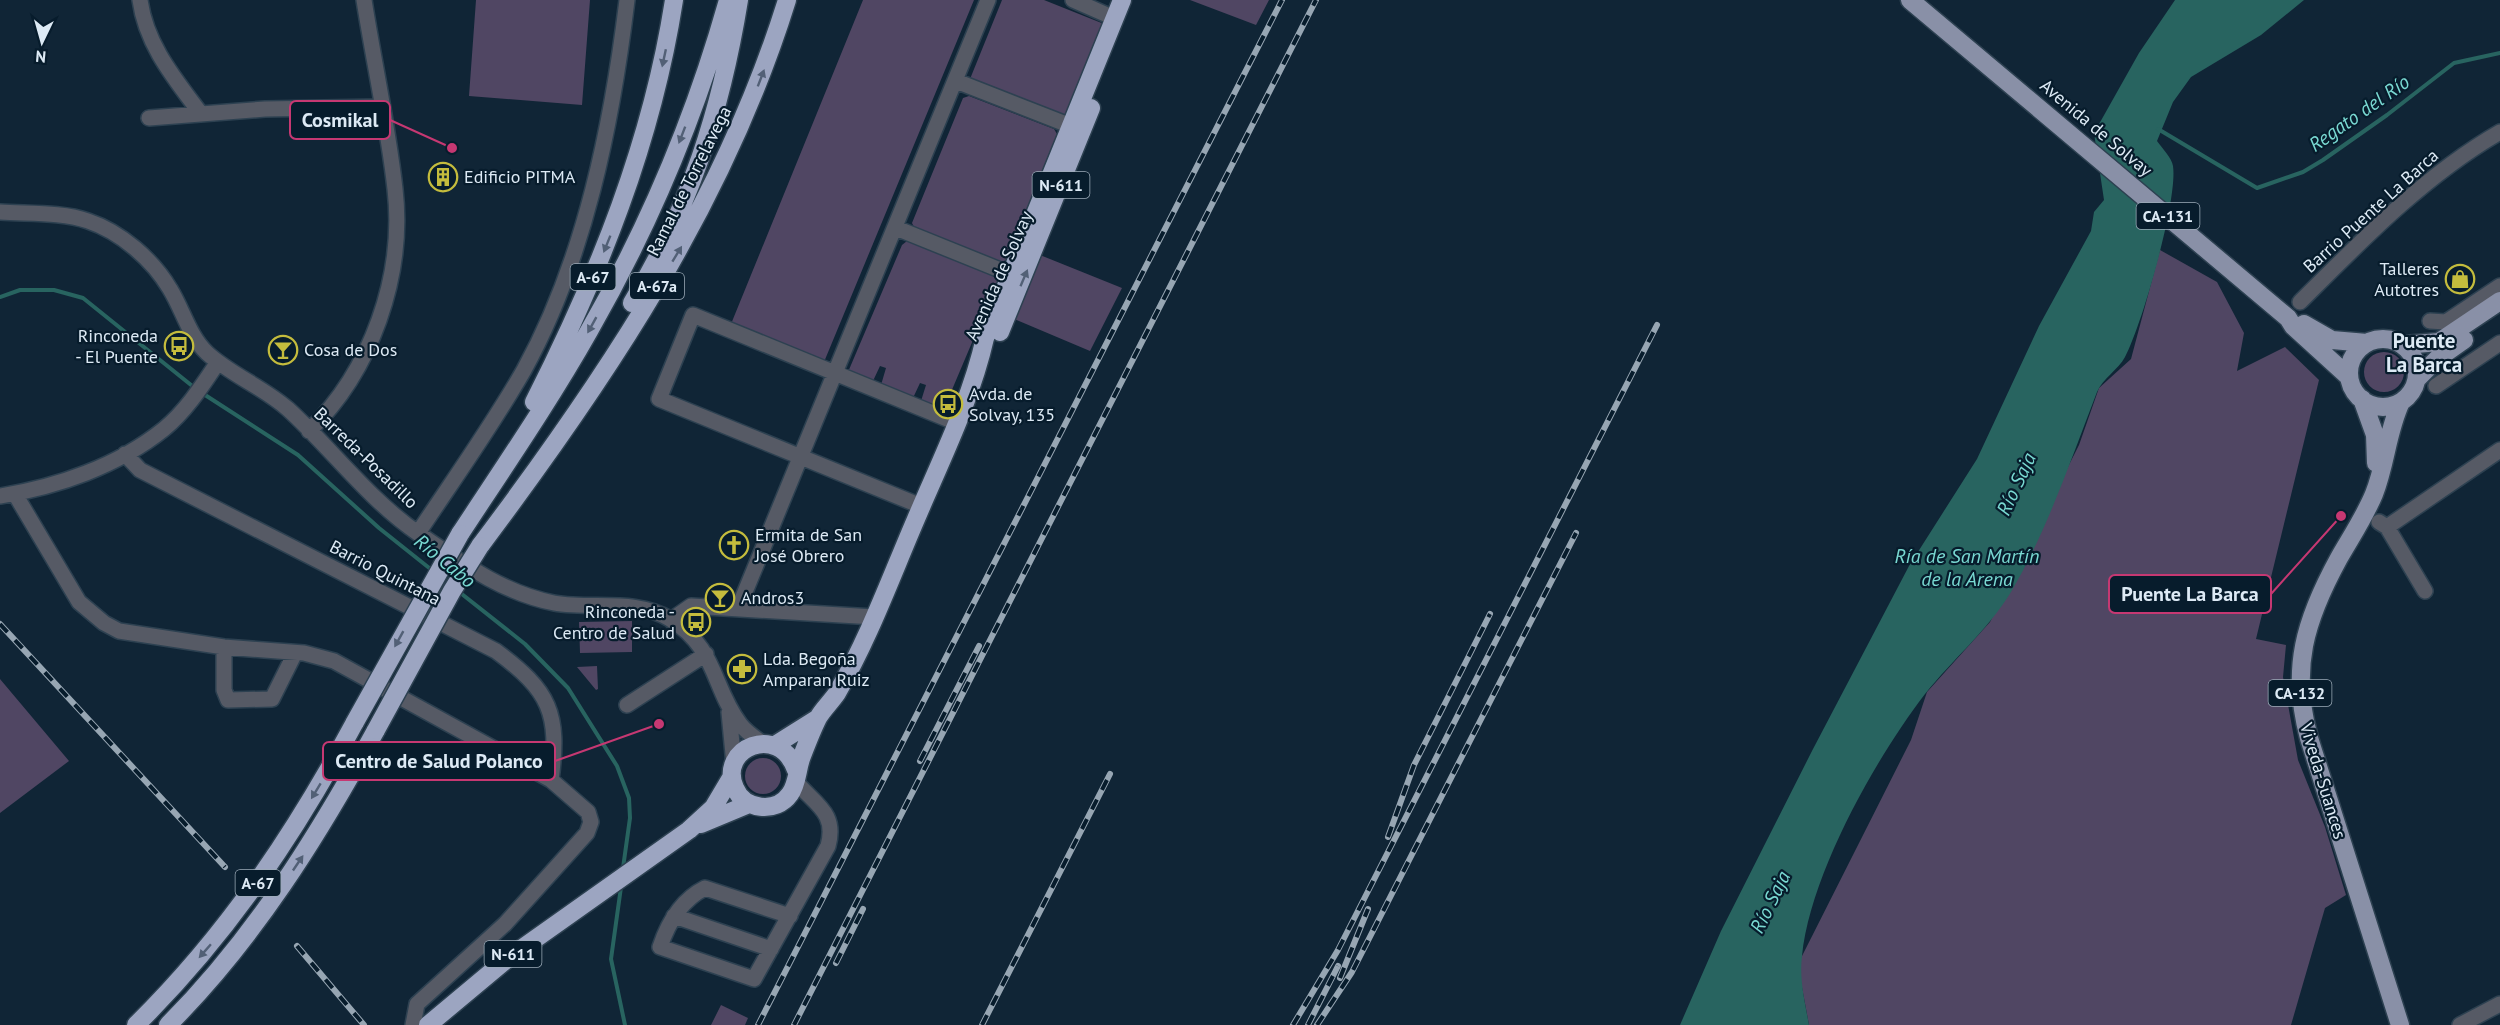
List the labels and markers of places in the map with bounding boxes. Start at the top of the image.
callout: Cosmikal [290,101,390,139]
building icon: Edificio PITMA [427,161,459,193]
place label: Edificio PITMA [464,165,576,188]
place label: Talleres Autotres [2374,257,2439,301]
shop icon: Talleres Autotres [2444,263,2476,295]
place label: Rinconeda - El Puente [75,324,158,368]
bus stop icon: Rinconeda - El Puente [163,330,195,362]
bar icon: Cosa de Dos [267,334,299,366]
place label: Cosa de Dos [304,338,397,361]
place label: Avda. de Solvay, 135 [969,382,1055,426]
bus stop icon: Avda. de Solvay, 135 [932,388,964,420]
place label: Ermita de San José Obrero [754,523,862,567]
church icon: Ermita de San José Obrero [718,529,750,561]
callout: Puente La Barca [2109,575,2271,613]
bar icon: Andros3 [704,582,736,614]
place label: Andros3 [741,586,804,609]
place label: Rinconeda - Centro de Salud [553,600,675,644]
bus stop icon: Rinconeda - Centro de Salud [680,606,712,638]
place label: Lda. Begoña Amparan Ruiz [763,647,870,691]
pharmacy icon: Lda. Begoña Amparan Ruiz [726,653,758,685]
callout: Centro de Salud Polanco [323,742,555,780]

